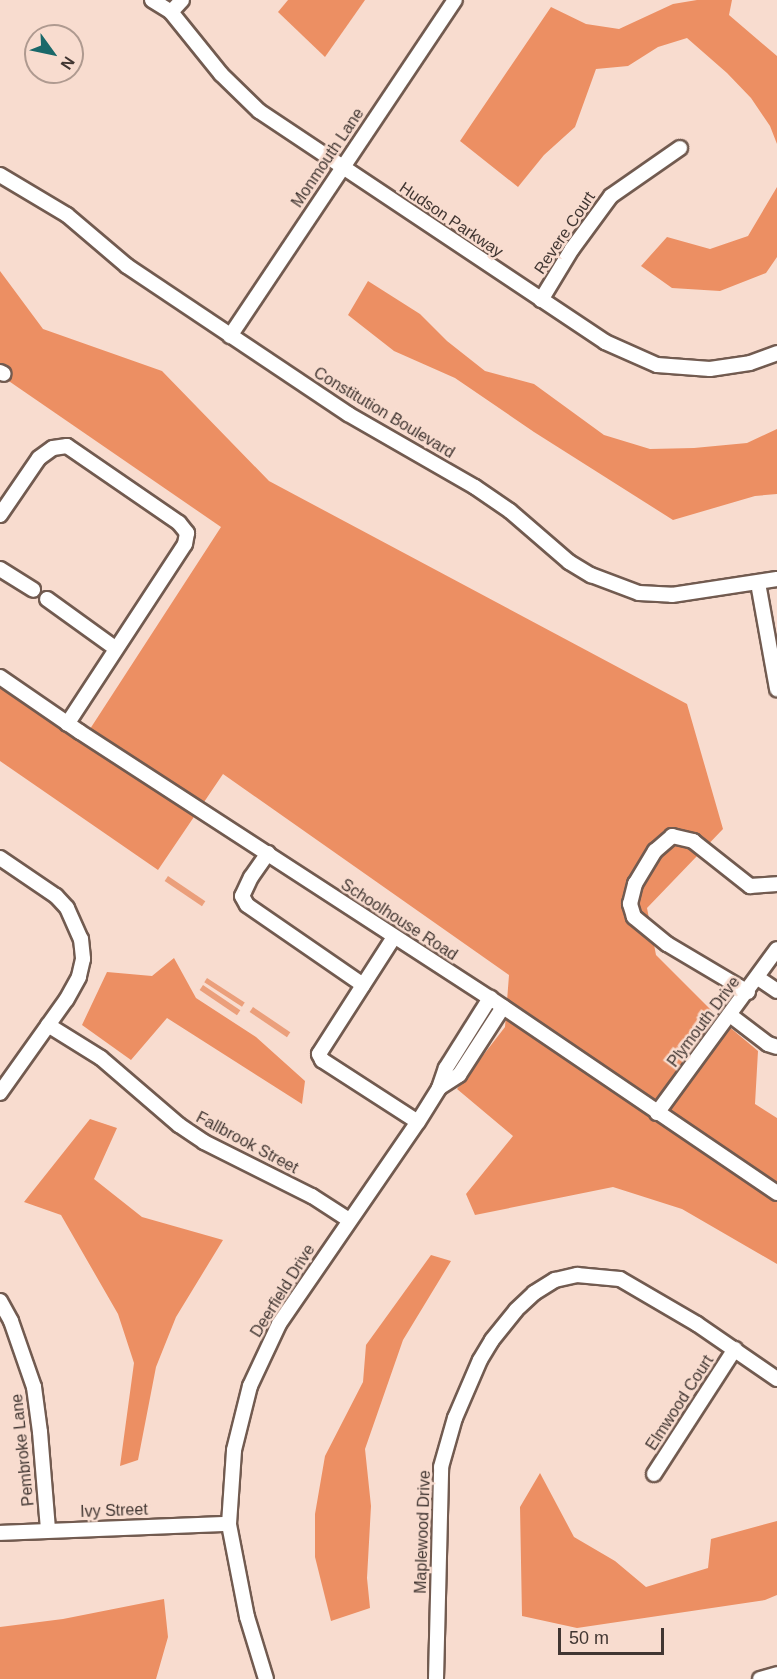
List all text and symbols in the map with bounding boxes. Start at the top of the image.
north arrow [24,24,84,84]
text: N [58,54,78,72]
street label: Monmouth Lane [288,105,368,211]
street label: Hudson Parkway [395,178,507,262]
street label: Revere Court [530,188,600,278]
street label: Constitution Boulevard [310,363,458,463]
street label: Schoolhouse Road [337,875,461,965]
street label: Plymouth Drive [664,973,744,1071]
street label: Fallbrook Street [193,1108,301,1178]
street label: Deerfield Drive [247,1241,319,1341]
street label: Elmwood Court [642,1352,718,1454]
street label: Pembroke Lane [8,1393,38,1507]
street label: Maplewood Drive [411,1470,435,1594]
street label: Ivy Street [80,1500,148,1522]
scale bar [561,1616,668,1654]
text: 50 m [569,1628,609,1648]

